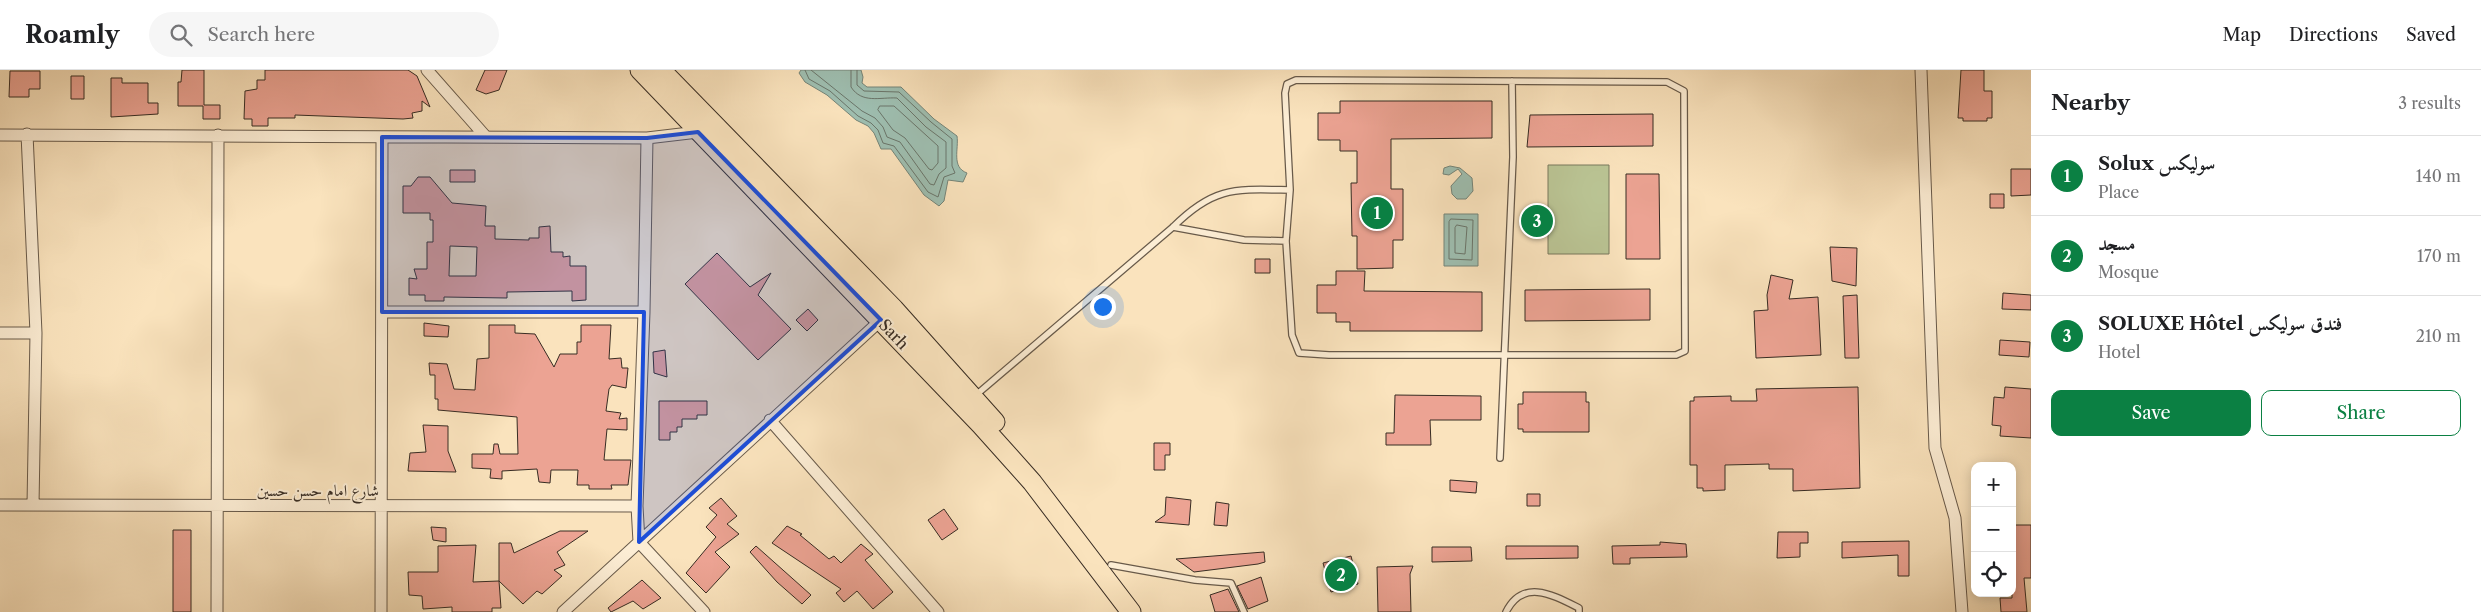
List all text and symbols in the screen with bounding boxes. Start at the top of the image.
search box [149,12,499,57]
text: Roamly [25,20,119,49]
icon: search [167,21,195,49]
text: Search here [207,23,315,46]
text: Map [2222,24,2261,46]
text: Directions [2289,24,2378,46]
text: Saved [2406,24,2456,46]
text: Nearby [2051,90,2130,115]
text: 3 results [2398,93,2461,113]
text: Solux سوليكس [2098,152,2215,175]
text: 1 [2063,166,2071,186]
text: 140 m [2416,166,2461,186]
text: Place [2098,182,2139,202]
pin: 1 [1361,194,1393,232]
pin: 3 [1521,202,1553,240]
text: مسجد [2098,232,2135,255]
text: 2 [2062,246,2072,266]
text: 170 m [2417,246,2461,266]
text: Mosque [2098,262,2159,282]
your location [1090,294,1116,320]
text: SOLUXE Hôtel فندق سوليكس [2098,312,2342,335]
street label: Sarh [875,315,913,353]
text: 3 [2062,326,2072,346]
text: 210 m [2416,326,2461,346]
text: Hotel [2098,342,2141,362]
button: Save [2051,390,2251,436]
button: Share [2261,390,2461,436]
map controls [1971,462,2016,597]
button: + [1971,462,2016,507]
street label: شارع امام حسن حسين [257,480,379,505]
button: − [1971,507,2016,552]
button: locate [1971,552,2016,597]
pin: 2 [1325,556,1357,594]

